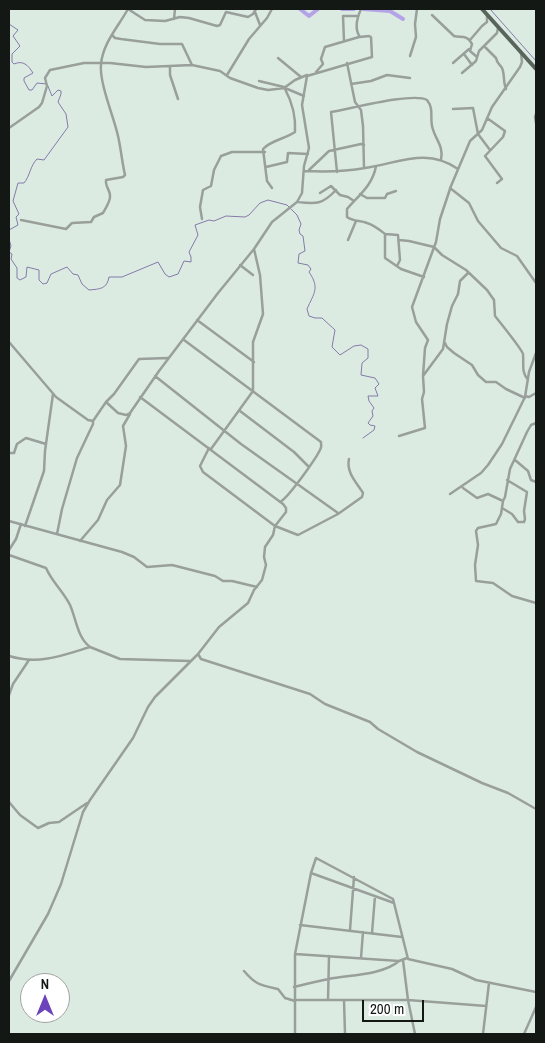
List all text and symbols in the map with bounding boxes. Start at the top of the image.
north arrow [20,973,70,1023]
text: N [41,975,49,993]
scale bar [365,990,428,1022]
text: 200 m [370,998,404,1019]

